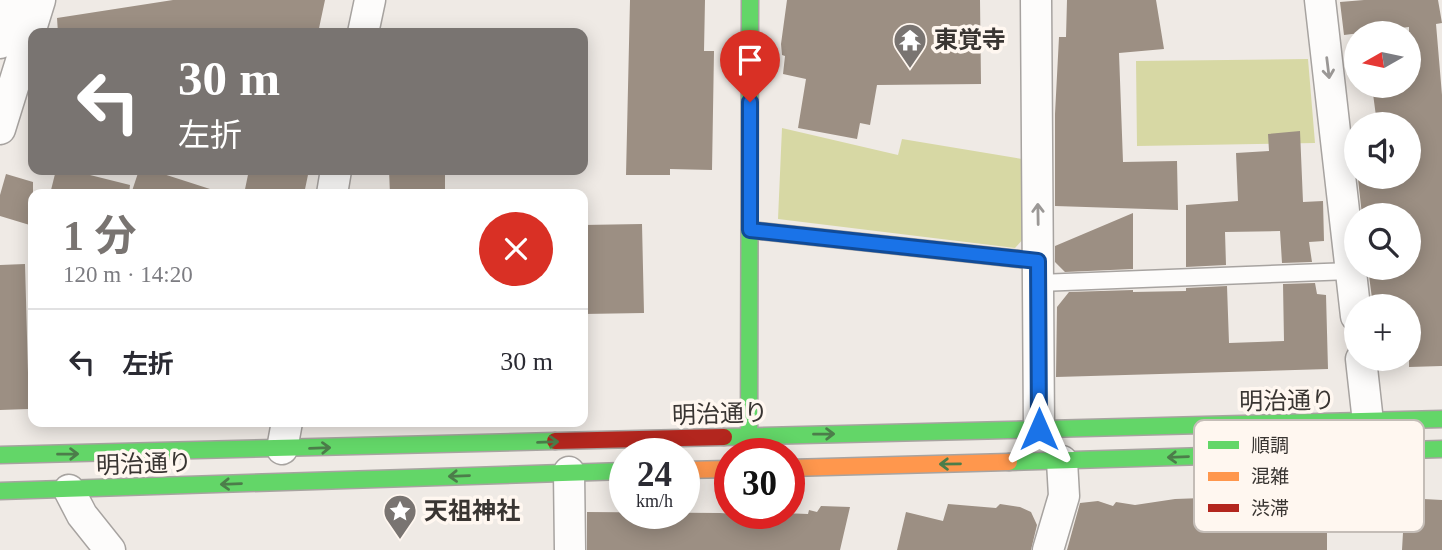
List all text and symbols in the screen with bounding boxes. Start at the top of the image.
temple icon: 東覚寺 [891,21,929,70]
north arrow [1344,21,1421,98]
map controls [1344,21,1421,371]
place label: 東覚寺 [934,27,1006,53]
pin [720,30,780,102]
icon: arrive [731,41,769,79]
text: 30 m [178,51,280,106]
icon: left [63,56,154,147]
one-way arrow [1321,56,1334,79]
button: sound [1344,112,1421,189]
text: 左折 [178,117,242,153]
one-way arrow [1031,203,1045,226]
button: search [1344,203,1421,280]
button: close [479,212,553,286]
text: 1 分 [63,213,137,259]
text: 120 m · 14:20 [63,262,193,287]
button: + [1344,294,1421,371]
icon: left [63,343,101,381]
text: 30 m [500,347,553,376]
text: 左折 [122,350,174,379]
street label: 明治通り [1239,387,1335,415]
position arrow [1002,392,1076,466]
street label: 明治通り [672,399,768,429]
legend [1194,420,1424,532]
one-way arrow [812,427,835,441]
one-way arrow [536,435,559,448]
text: 順調 [1251,435,1289,456]
speed limit sign: 30 [714,438,805,529]
one-way arrow [308,442,331,455]
one-way arrow [56,447,79,461]
street label: 明治通り [96,449,192,479]
one-way arrow [1167,451,1190,464]
text: 24 [637,455,672,494]
one-way arrow [939,457,962,470]
text: 混雑 [1251,466,1289,487]
one-way arrow [447,470,470,483]
one-way arrow [220,478,243,491]
text: km/h [636,491,673,511]
place icon: 天祖神社 [381,492,419,541]
place label: 天祖神社 [424,498,520,524]
text: 渋滞 [1251,498,1289,519]

